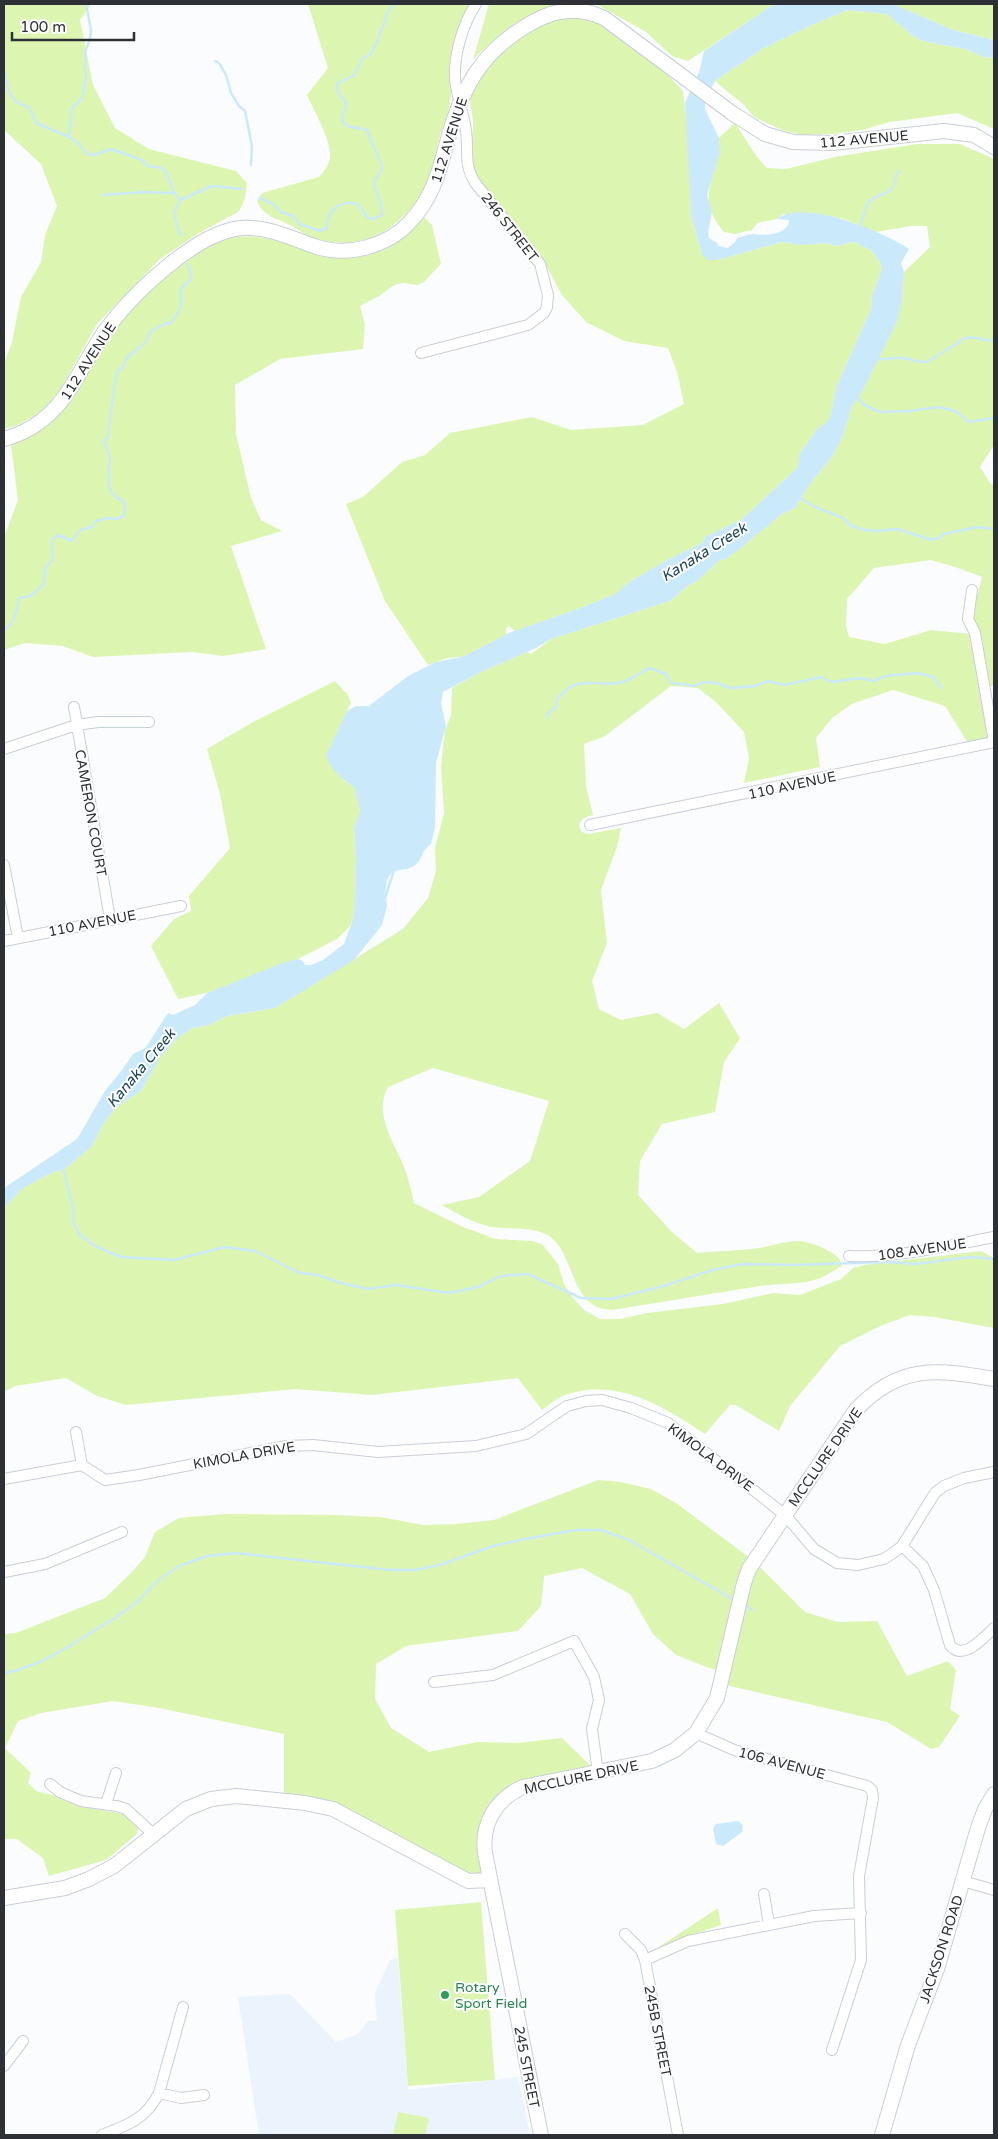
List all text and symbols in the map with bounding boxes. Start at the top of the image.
scale bar [12,10,135,42]
text: 100 m [20,18,66,36]
street label: 112 AVENUE [428,95,471,185]
street label: 112 AVENUE [819,127,909,152]
street label: 246 STREET [477,189,542,266]
street label: 112 AVENUE [57,319,120,403]
water label: Kanaka Creek [658,518,752,585]
street label: CAMERON COURT [71,748,110,878]
street label: 110 AVENUE [747,768,838,803]
street label: 110 AVENUE [47,907,138,940]
water label: Kanaka Creek [103,1024,180,1111]
street label: 108 AVENUE [877,1235,968,1264]
street label: MCCLURE DRIVE [785,1405,866,1510]
street label: KIMOLA DRIVE [664,1420,757,1495]
street label: KIMOLA DRIVE [192,1438,296,1473]
street label: 106 AVENUE [737,1744,827,1783]
street label: MCCLURE DRIVE [522,1757,640,1798]
street label: JACKSON ROAD [916,1893,967,2005]
place label: Rotary Sport Field [455,1979,527,2012]
street label: 245B STREET [640,1984,675,2079]
marker: Rotary Sport Field [439,1989,451,2001]
street label: 245 STREET [510,2025,543,2110]

